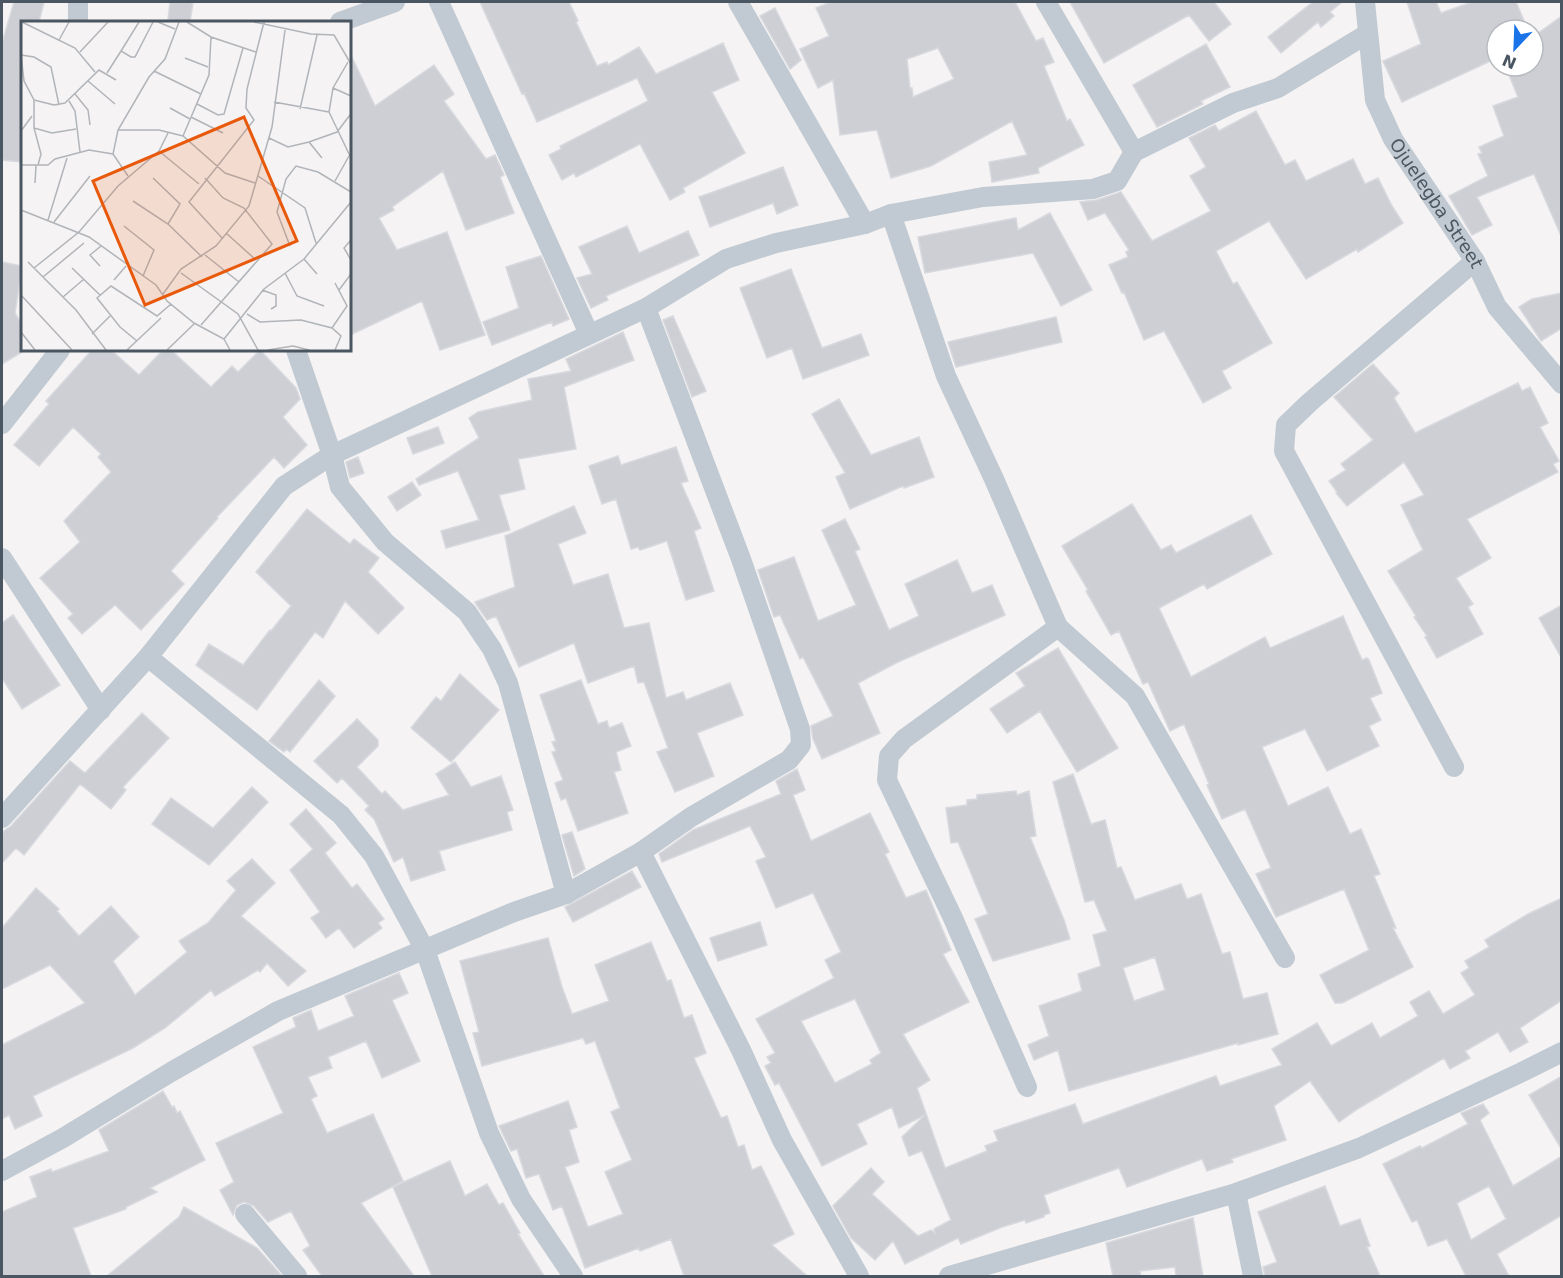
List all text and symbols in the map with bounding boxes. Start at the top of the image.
north arrow [1485,18,1545,78]
inset map [21,21,351,351]
text: N [1499,50,1519,73]
street label: Ojuelegba Street [1386,134,1488,271]

